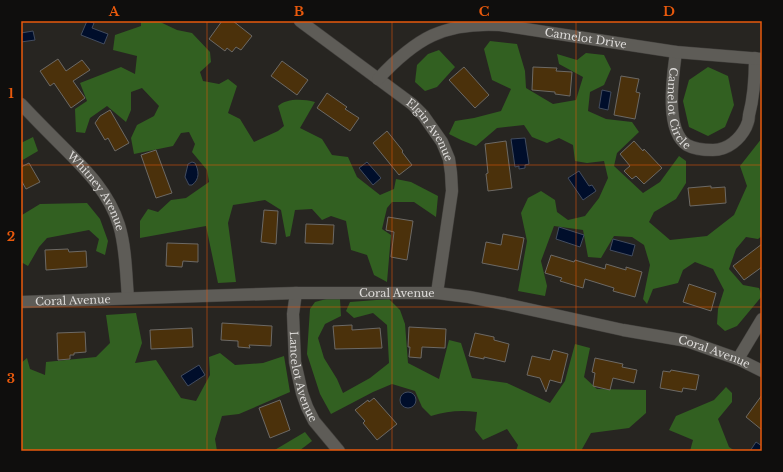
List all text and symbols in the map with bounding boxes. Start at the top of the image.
text: A [108,3,120,20]
text: B [294,3,304,20]
text: C [479,3,490,20]
text: D [663,3,675,20]
street label: Camelot Drive [544,25,628,51]
street label: Camelot Circle [665,67,693,152]
text: 1 [8,85,14,102]
street label: Elgin Avenue [403,95,456,163]
street label: Whitney Avenue [64,148,127,232]
text: 2 [7,228,15,245]
street label: Coral Avenue [359,286,435,300]
street label: Coral Avenue [35,292,111,309]
street label: Lancelot Avenue [287,331,320,424]
street label: Coral Avenue [677,333,753,371]
text: 3 [7,370,15,387]

